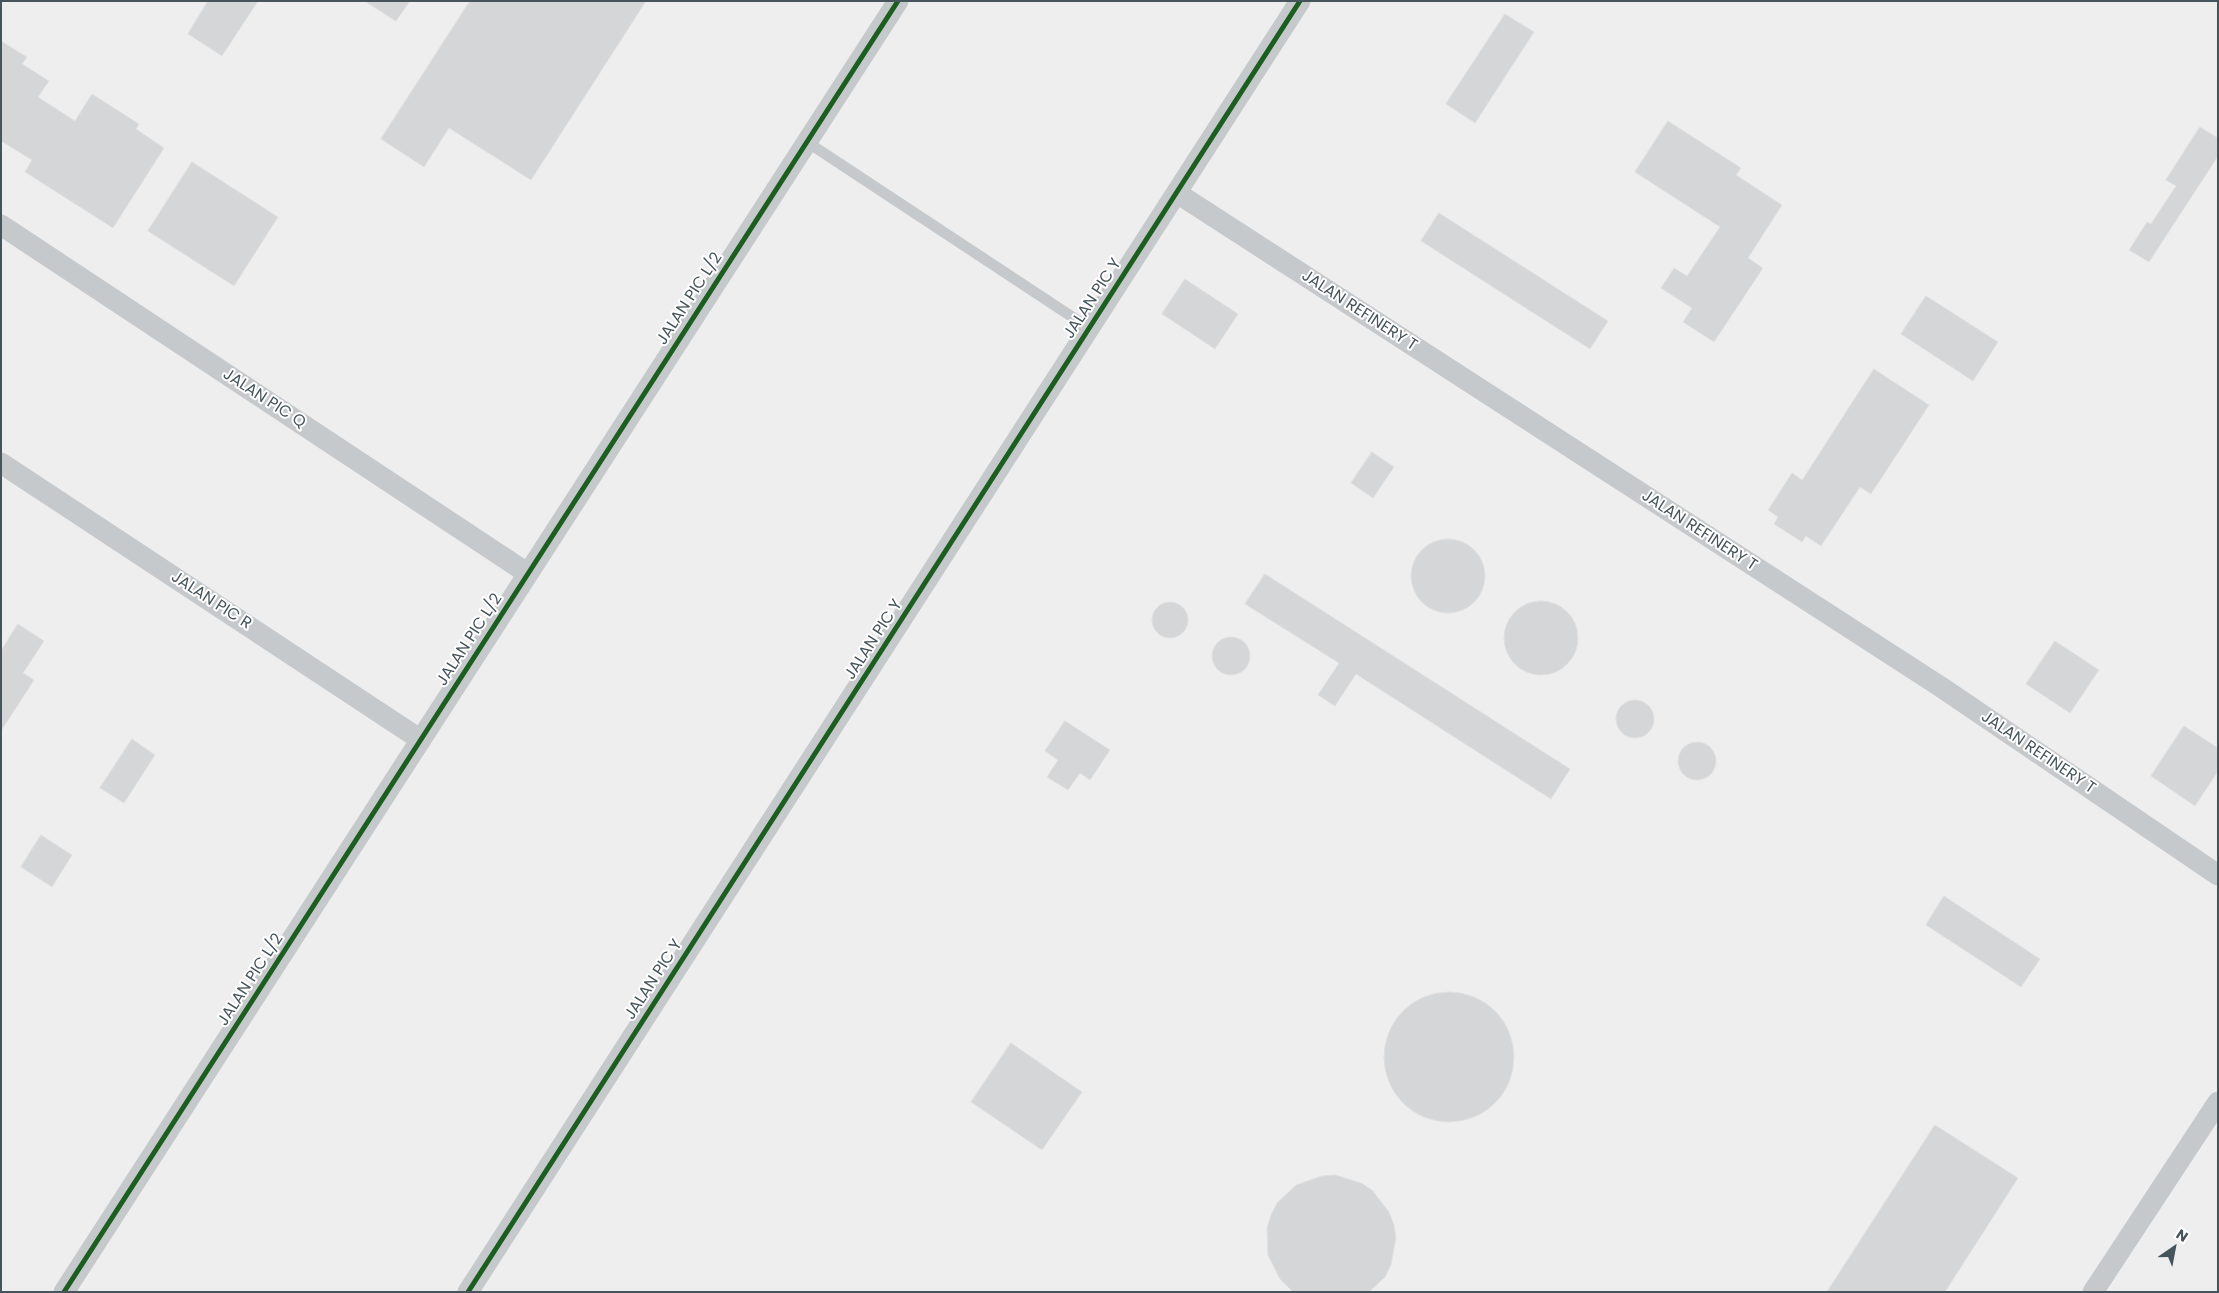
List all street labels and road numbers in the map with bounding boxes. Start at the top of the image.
street label: JALAN PIC L/2 [653,249,727,349]
street label: JALAN PIC Y [1060,255,1126,343]
street label: JALAN REFINERY T [1298,266,1420,356]
street label: JALAN PIC Q [219,365,309,433]
street label: JALAN REFINERY T [1638,486,1760,576]
street label: JALAN PIC R [167,568,255,634]
street label: JALAN PIC L/2 [433,590,507,690]
street label: JALAN PIC Y [841,596,907,684]
street label: JALAN REFINERY T [1977,708,2099,798]
street label: JALAN PIC L/2 [214,930,288,1030]
street label: JALAN PIC Y [621,936,687,1024]

